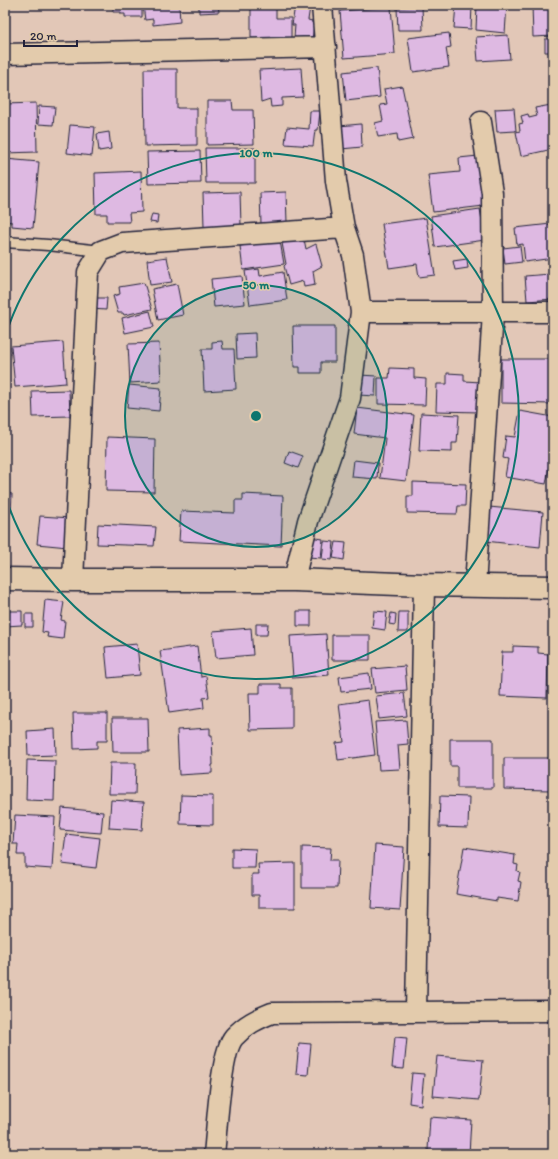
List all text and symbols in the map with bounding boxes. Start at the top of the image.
scale bar [24,22,77,48]
text: 20 m [30,29,57,43]
text: 100 m [239,146,273,160]
text: 50 m [243,278,270,292]
centre of rings [249,409,263,423]

